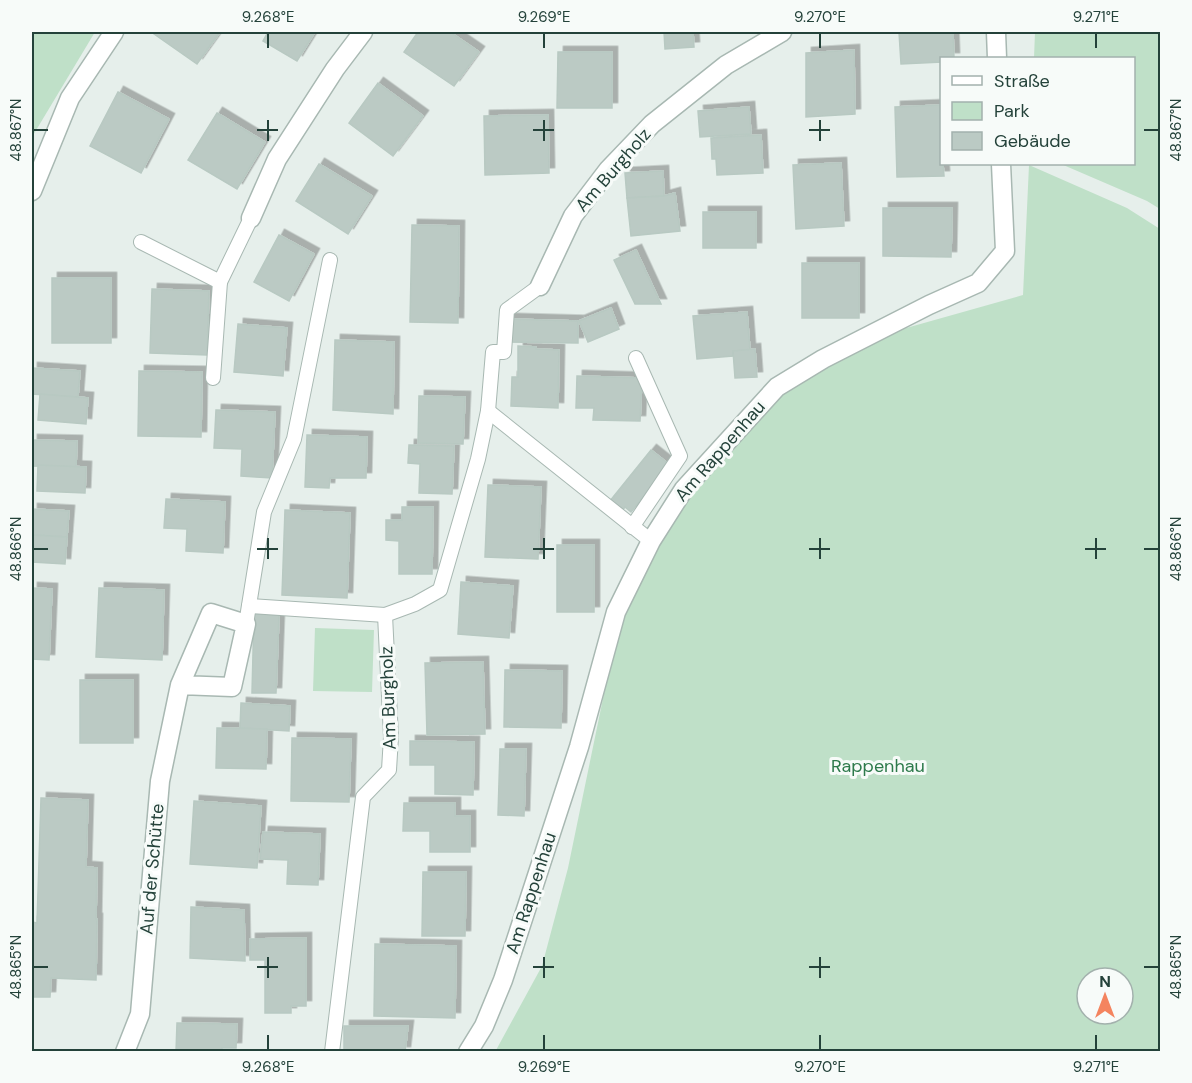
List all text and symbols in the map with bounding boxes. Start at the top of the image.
text: 9.268°E [242,7,294,27]
text: 9.269°E [518,7,570,27]
text: 9.270°E [794,7,846,27]
text: 9.271°E [1073,7,1119,27]
legend [940,57,1135,165]
text: Straße [994,69,1050,93]
text: 48.867°N [6,99,26,161]
text: Park [994,99,1030,123]
text: 48.867°N [1166,99,1186,161]
street label: Am Burgholz [570,123,656,217]
text: Gebäude [994,129,1071,153]
street label: Am Rappenhau [669,395,771,507]
text: 48.866°N [6,517,26,581]
text: 48.866°N [1166,517,1186,581]
street label: Am Burgholz [374,646,402,750]
park label: Rappenhau [831,754,925,778]
street label: Auf der Schütte [134,802,170,936]
street label: Am Rappenhau [500,829,562,957]
text: 48.865°N [6,935,26,999]
text: 48.865°N [1166,935,1186,999]
north arrow [1075,966,1135,1026]
text: N [1099,971,1111,992]
text: 9.268°E [242,1057,294,1077]
text: 9.269°E [518,1057,570,1077]
text: 9.270°E [794,1057,846,1077]
text: 9.271°E [1073,1057,1119,1077]

